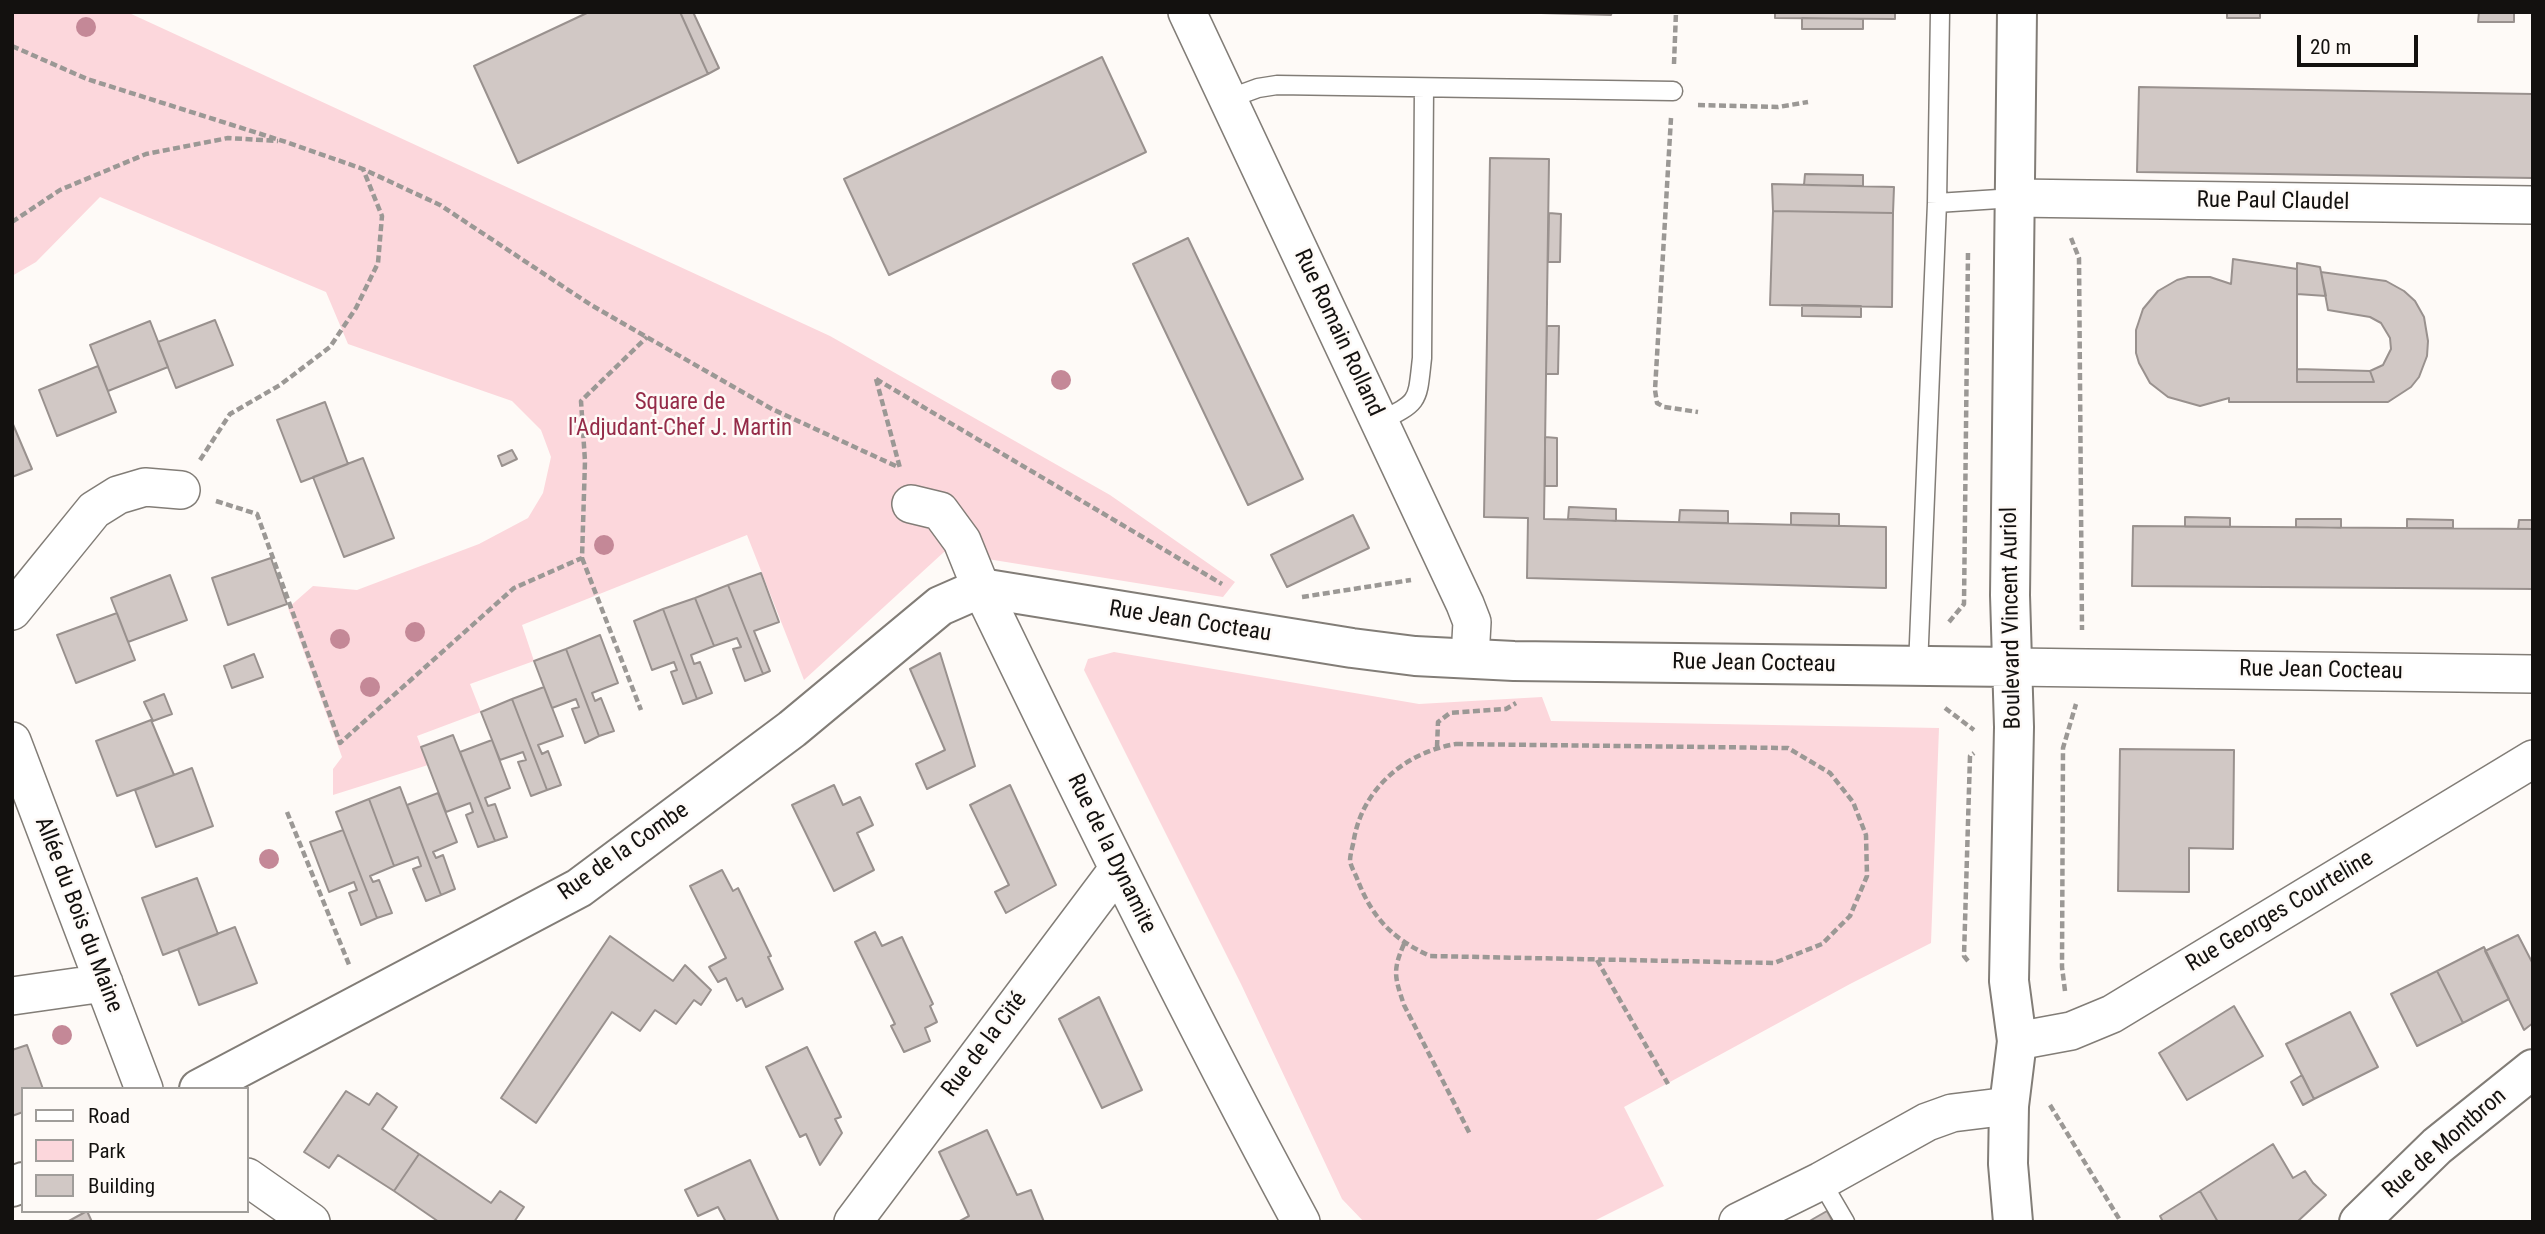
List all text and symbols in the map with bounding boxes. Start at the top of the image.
scale bar [2300,21,2421,65]
text: 20 m [2310,35,2351,59]
street label: Rue Paul Claudel [2196,187,2350,217]
street label: Rue Romain Rolland [1287,245,1389,421]
park label: Square de l'Adjudant-Chef J. Martin [568,389,792,443]
street label: Boulevard Vincent Auriol [1996,506,2028,730]
street label: Rue Jean Cocteau [1107,596,1273,648]
street label: Rue Jean Cocteau [1672,649,1836,679]
street label: Rue Jean Cocteau [2239,656,2403,686]
street label: Rue de la Dynamite [1061,770,1161,938]
street label: Rue de la Combe [554,797,694,907]
street label: Allée du Bois du Maine [28,813,128,1017]
street label: Rue Georges Courteline [2181,845,2379,979]
street label: Rue de la Cité [937,987,1033,1103]
street label: Rue de Montbron [2378,1083,2512,1205]
legend [21,1087,248,1213]
text: Road [88,1104,130,1128]
text: Park [88,1139,125,1163]
text: Building [88,1174,155,1198]

